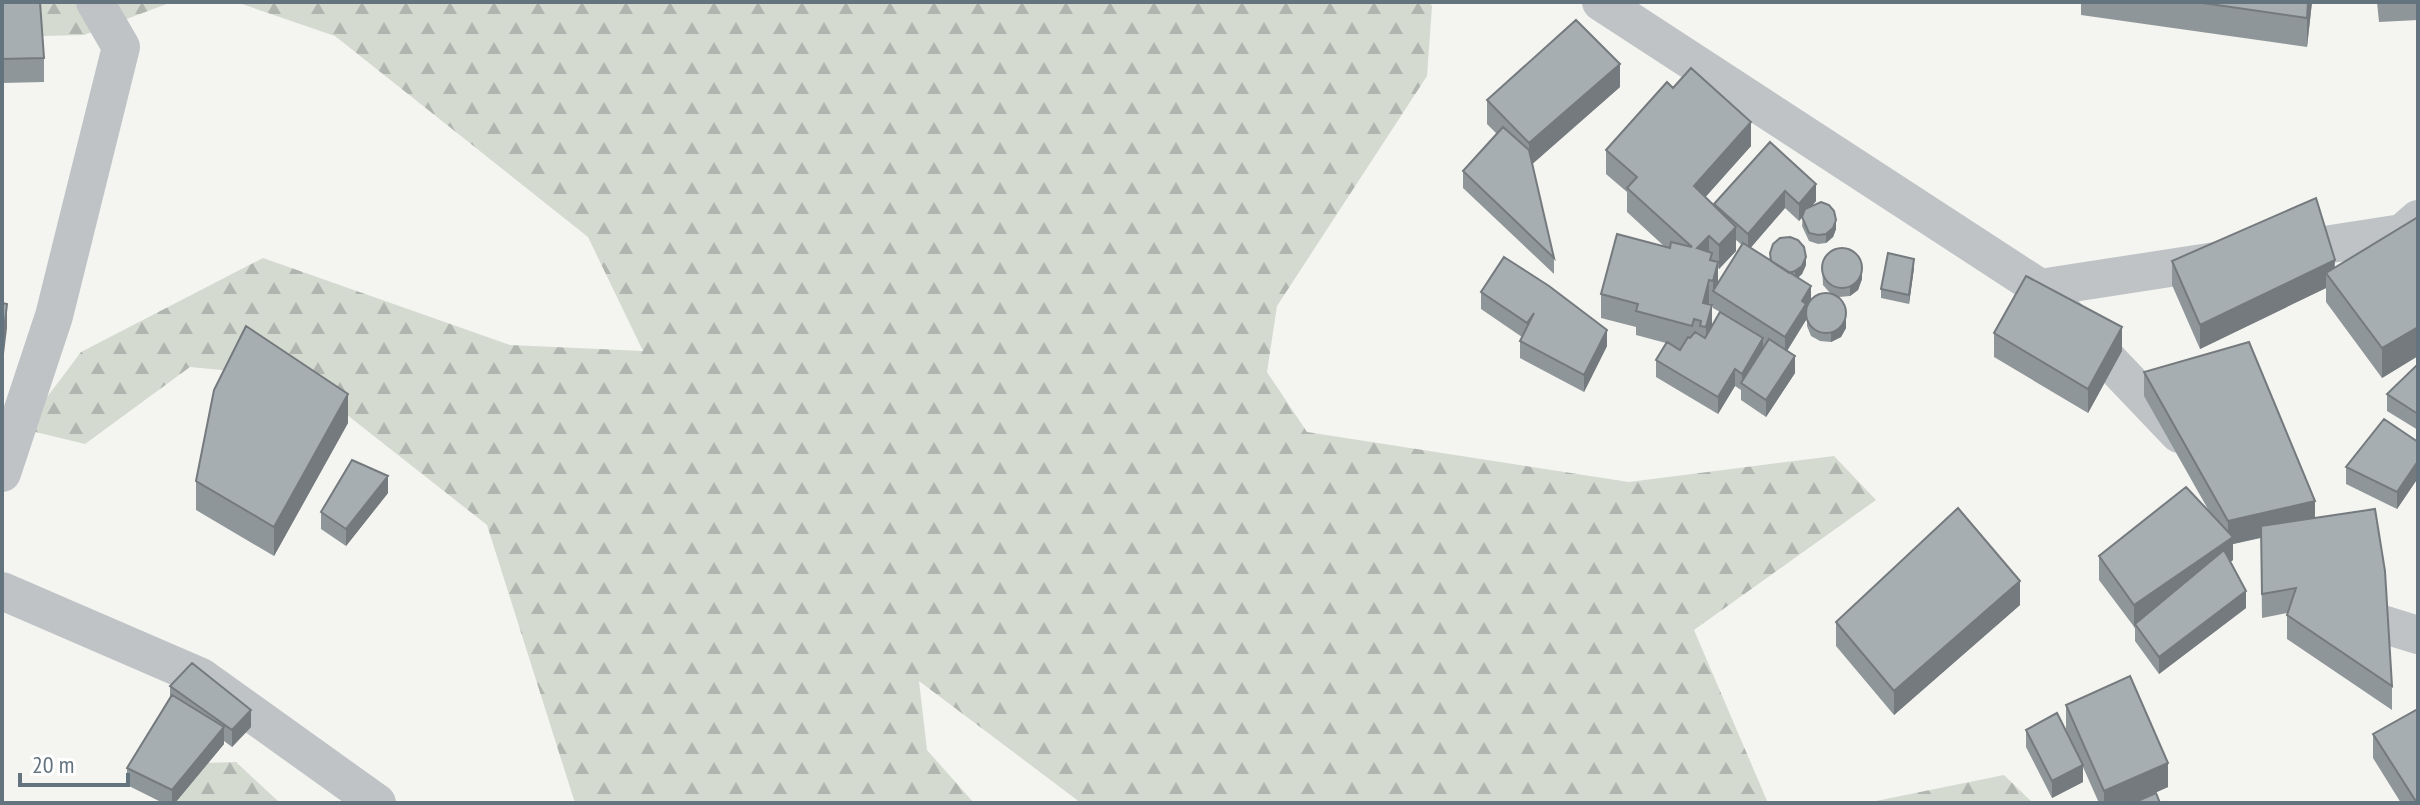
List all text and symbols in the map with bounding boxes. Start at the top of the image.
scale bar [20,737,128,787]
text: 20 m [32,749,74,780]

